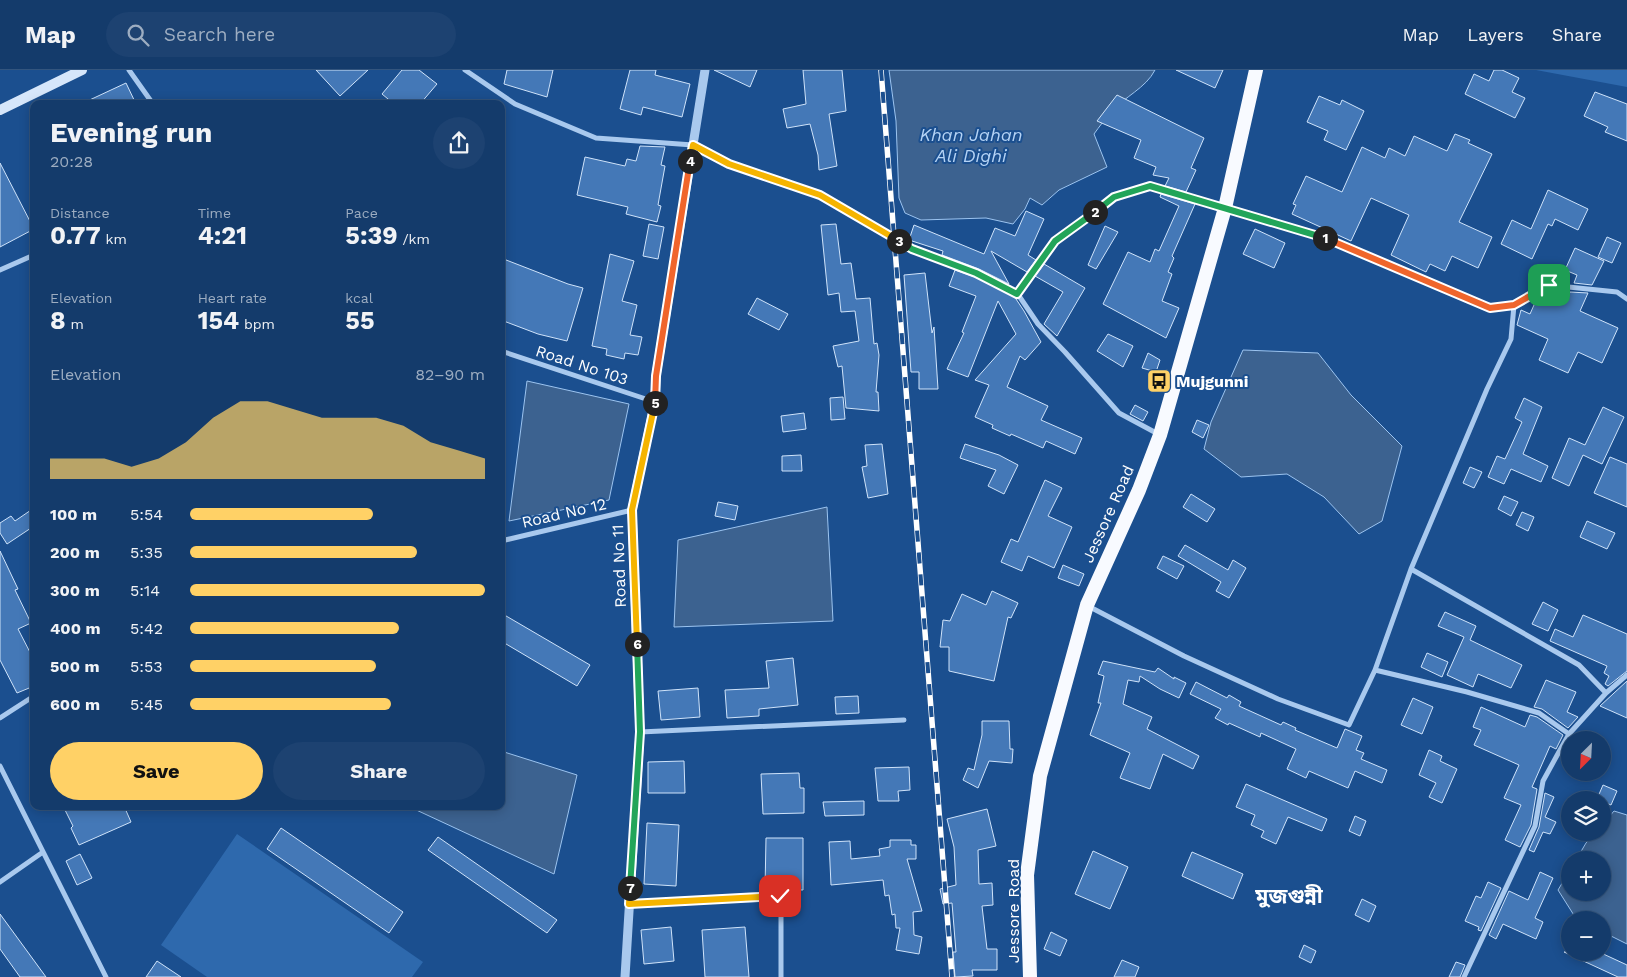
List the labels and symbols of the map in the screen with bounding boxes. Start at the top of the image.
water label: Khan Jahan Ali Dighi [919,124,1023,166]
pin: 4 [678,148,702,174]
pin: 2 [1082,200,1108,224]
pin: 1 [1312,226,1338,250]
pin: 3 [886,228,912,254]
pin [1528,264,1570,306]
street label: Road No 103 [533,341,631,389]
bus stop icon: Mujgunni [1146,368,1172,394]
place label: Mujgunni [1176,372,1248,391]
pin: 5 [642,390,668,416]
street label: Jessore Road [1078,462,1138,566]
street label: Road No 12 [520,494,608,532]
street label: Road No 11 [608,524,630,608]
pin: 6 [624,632,650,656]
north arrow [1561,731,1611,781]
street label: Jessore Road [1004,859,1023,963]
pin [759,875,801,917]
pin: 7 [618,876,642,900]
district label: মুজগুন্নী [1254,883,1324,908]

